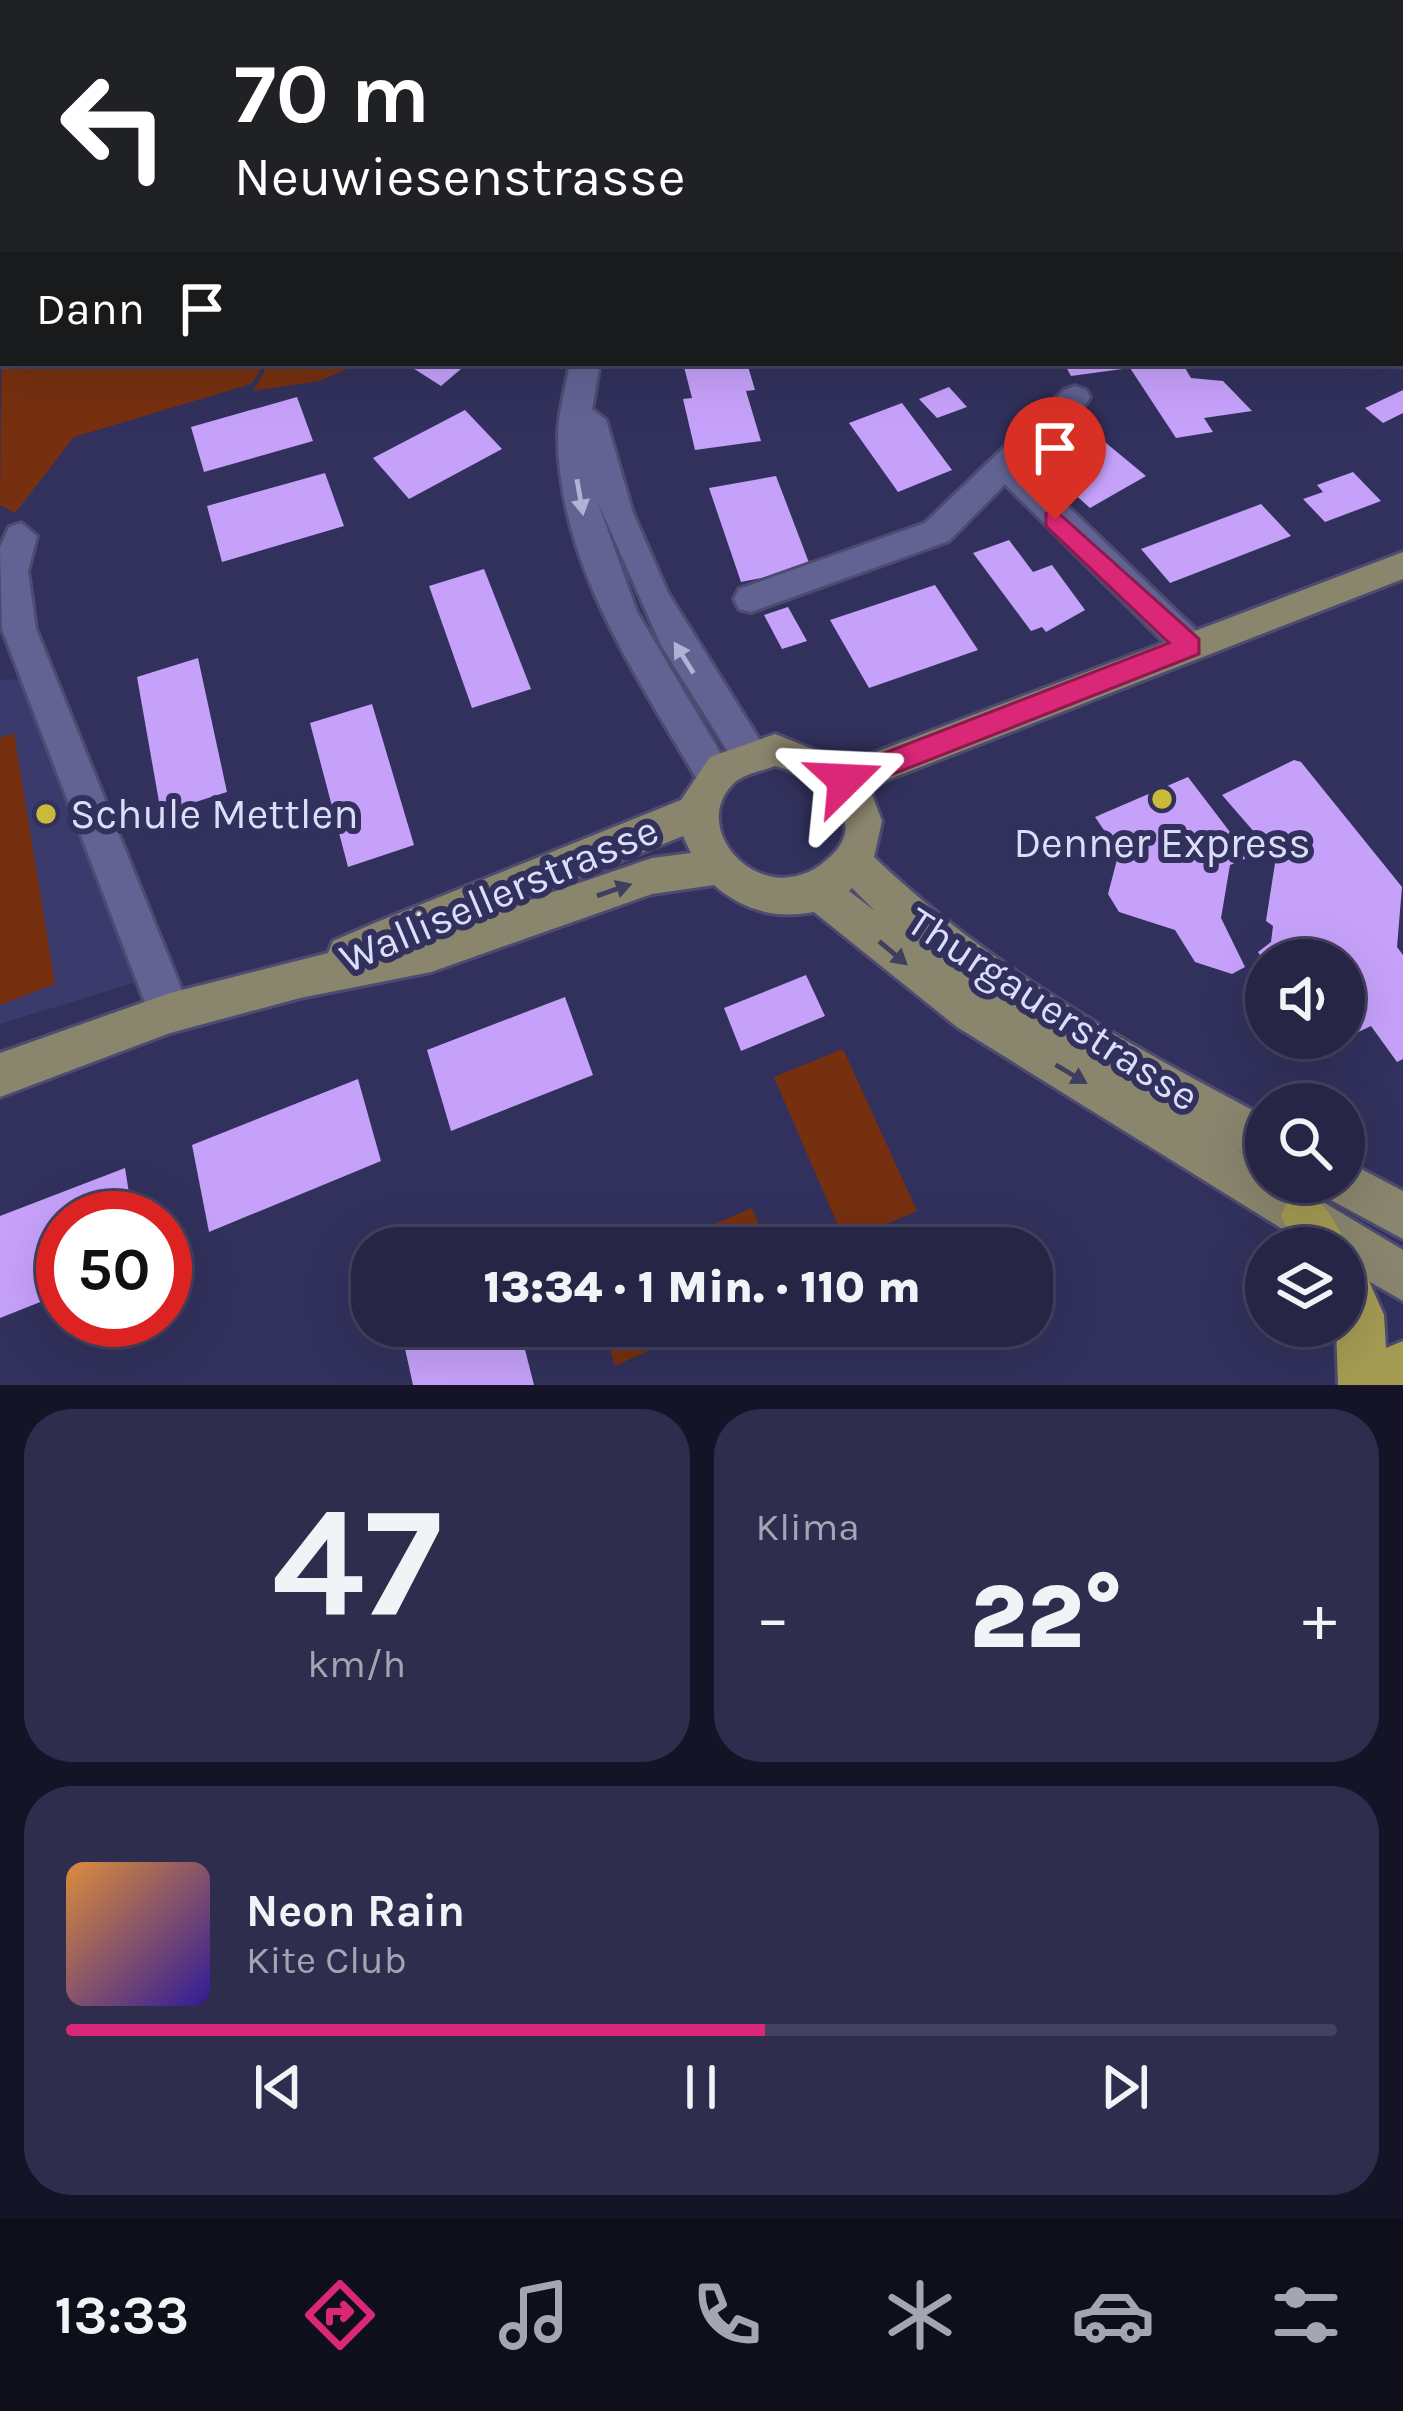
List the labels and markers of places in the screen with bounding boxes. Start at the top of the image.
pin [1004,397,1106,520]
marker: Denner Express [1149,786,1175,812]
place label: Schule Mettlen [70,789,359,839]
marker: Schule Mettlen [33,801,59,827]
place label: Denner Express [1013,818,1311,868]

